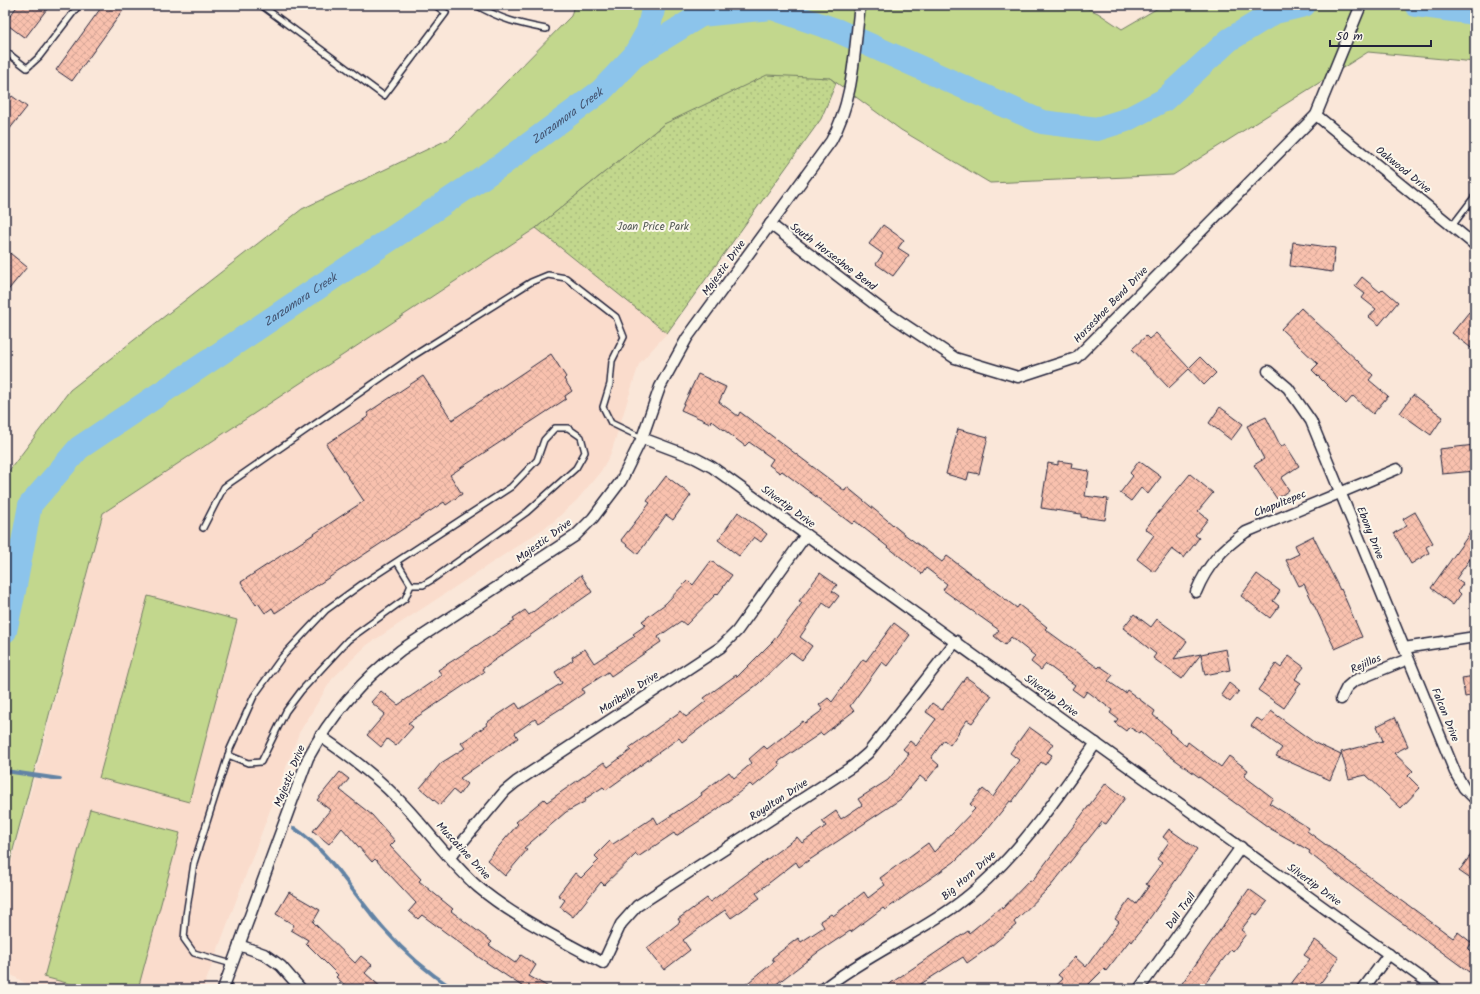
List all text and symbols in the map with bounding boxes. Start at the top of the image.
scale bar [1330,22,1431,48]
text: 50 m [1336,27,1363,46]
water label: Zarzamora Creek [527,82,609,149]
street label: Oakwood Drive [1371,142,1435,198]
park label: Joan Price Park [617,218,690,236]
street label: South Horseshoe Bend [786,218,881,296]
street label: Majestic Drive [697,236,751,300]
street label: Horseshoe Bend Drive [1069,262,1153,348]
water label: Zarzamora Creek [260,267,343,331]
street label: Silvertip Drive [757,481,819,533]
street label: Chapultepec [1251,485,1309,523]
street label: Ebony Drive [1351,504,1389,562]
street label: Majestic Drive [512,514,576,568]
street label: Rejillas [1348,649,1385,679]
street label: Maribelle Drive [595,667,663,719]
street label: Silvertip Drive [1020,670,1082,722]
street label: Falcon Drive [1426,685,1464,745]
street label: Majestic Drive [269,742,311,810]
street label: Royalton Drive [746,774,812,826]
street label: Muscatine Drive [431,818,495,884]
street label: Big Horn Drive [937,847,1001,905]
street label: Silvertip Drive [1283,859,1345,911]
street label: Dall Trail [1161,888,1201,933]

